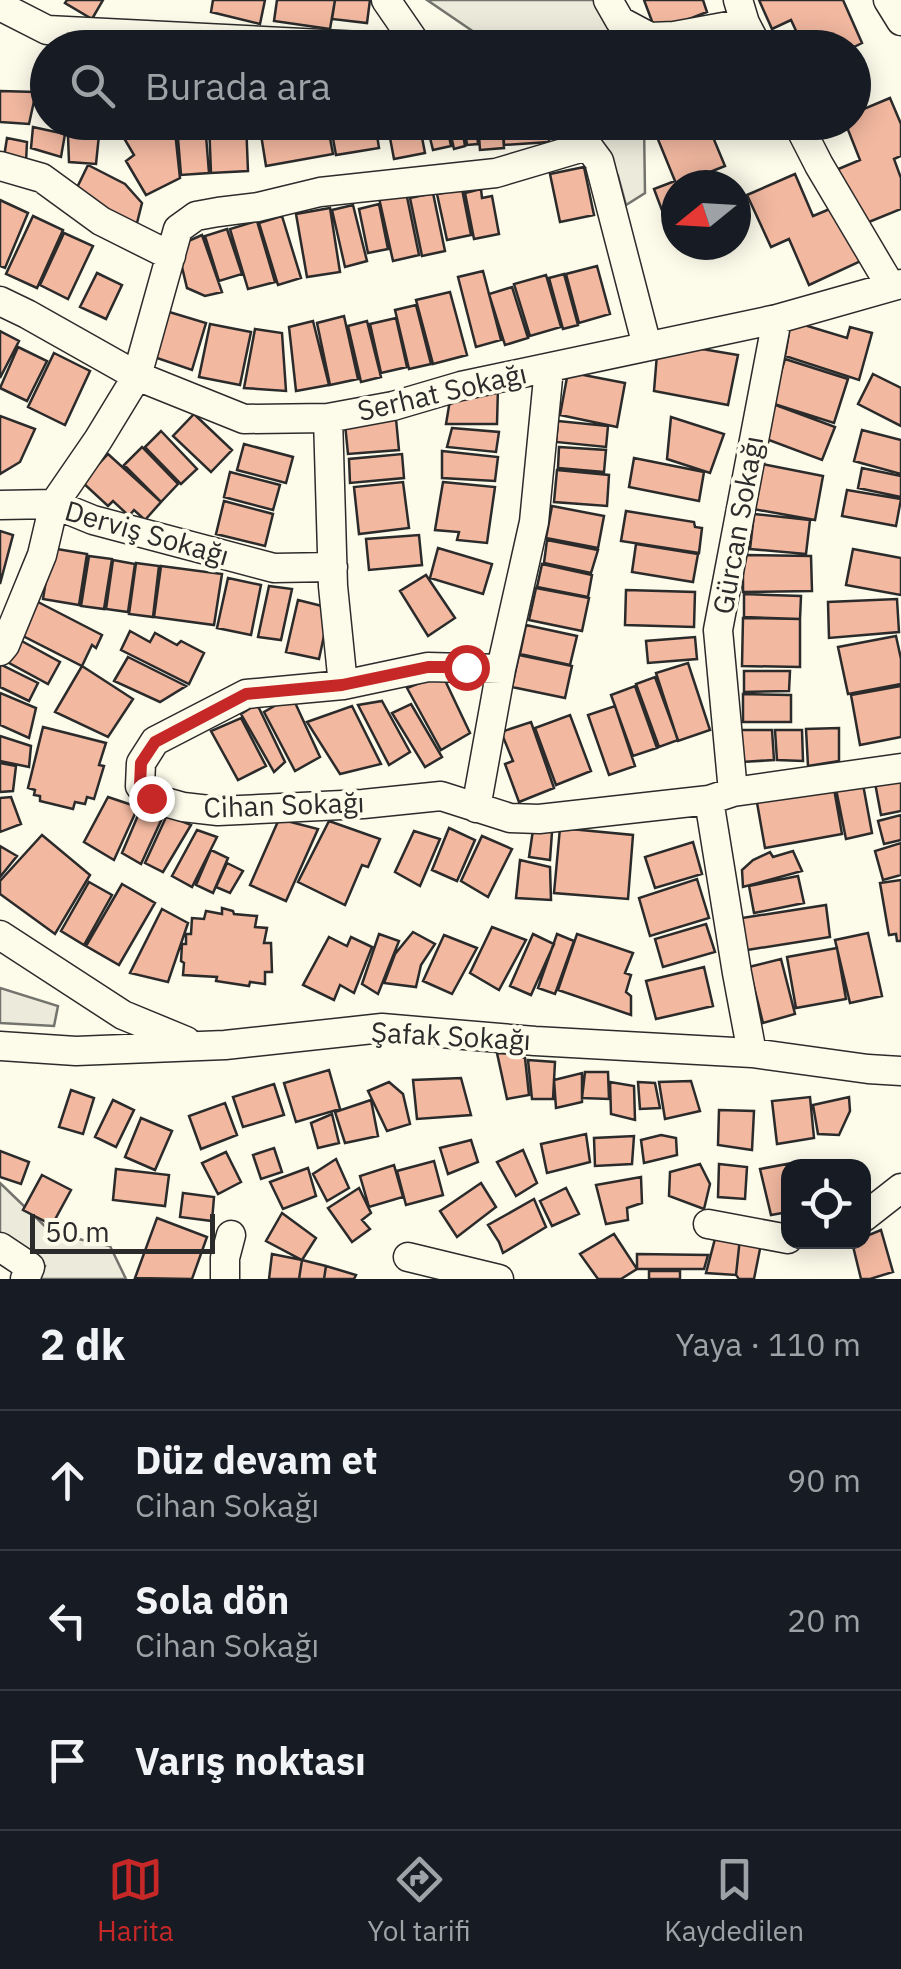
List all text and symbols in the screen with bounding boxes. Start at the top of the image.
search box [30,30,871,140]
icon: search [65,58,120,113]
text: Burada ara [145,61,331,110]
north arrow [661,170,751,260]
street label: Serhat Sokağı [354,354,530,429]
street label: Gürcan Sokağı [704,433,771,617]
street label: Derviş Sokağı [61,491,234,574]
route start [444,645,490,691]
route end [129,776,175,822]
street label: Cihan Sokağı [203,783,365,826]
street label: Şafak Sokağı [370,1013,532,1058]
map controls [781,1159,871,1249]
button: locate [781,1159,871,1249]
scale bar [30,1209,215,1254]
text: 50 m [45,1213,110,1250]
text: 2 dk [40,1317,125,1372]
text: Yaya · 110 m [675,1323,861,1365]
text: Düz devam et [135,1435,377,1484]
icon: ahead [40,1453,95,1508]
text: 90 m [787,1459,861,1501]
text: Cihan Sokağı [135,1484,319,1526]
text: Sola dön [135,1575,289,1624]
icon: left [40,1593,95,1648]
text: 20 m [787,1599,861,1641]
text: Cihan Sokağı [135,1624,319,1666]
icon: arrive [40,1733,95,1788]
text: Varış noktası [135,1736,366,1785]
tab: Harita [97,1852,174,1949]
tab: Yol tarifi [368,1852,471,1949]
tab: Kaydedilen [664,1852,804,1949]

